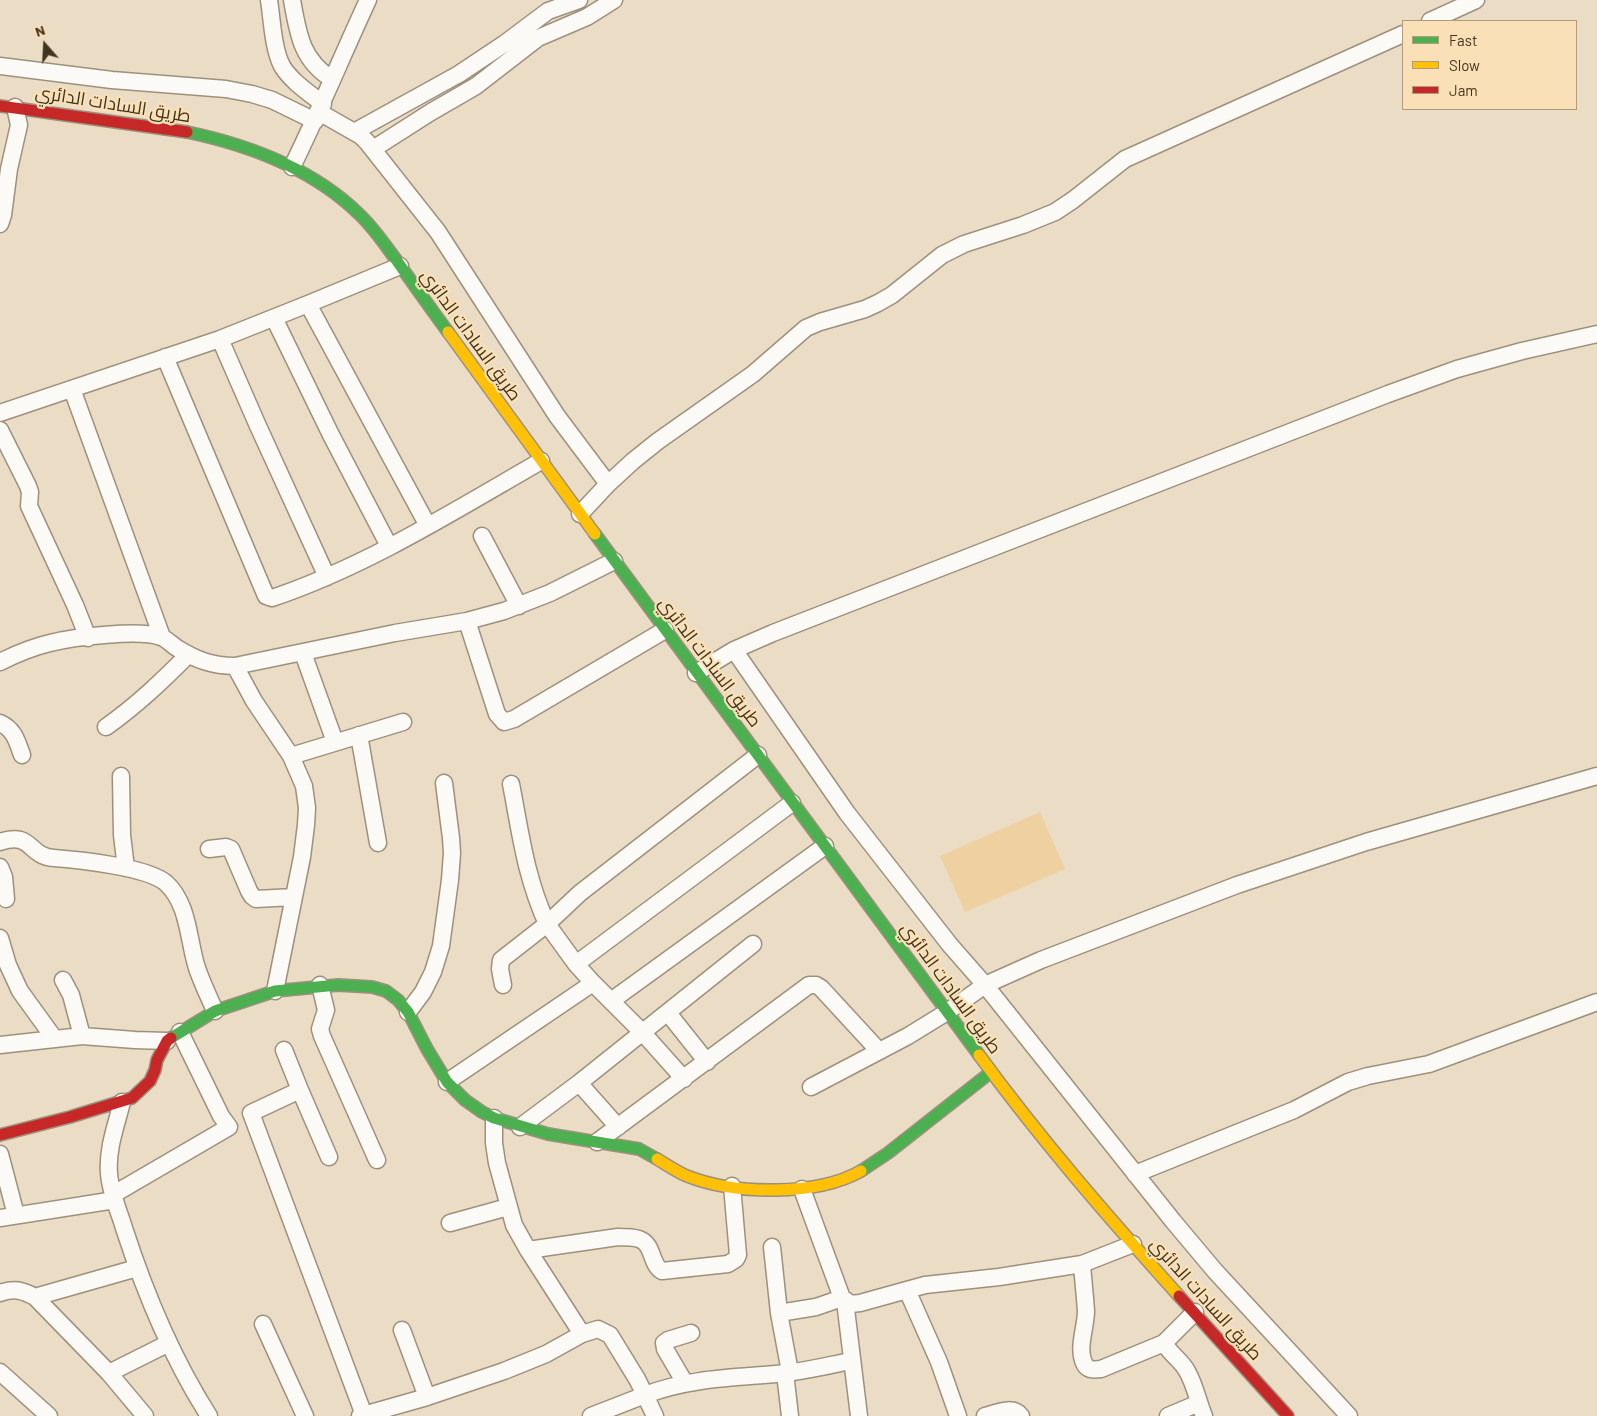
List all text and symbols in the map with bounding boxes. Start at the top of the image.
north arrow [20,20,70,70]
legend [1402,20,1577,110]
text: N [33,21,47,40]
text: Fast [1449,31,1477,49]
text: Slow [1449,56,1480,74]
street label: طريق السادات الدائري [34,81,192,127]
text: Jam [1449,81,1478,99]
street label: طريق السادات الدائري [416,265,526,405]
street label: طريق السادات الدائري [654,593,766,731]
street label: طريق السادات الدائري [896,918,1006,1058]
street label: طريق السادات الدائري [1145,1233,1267,1365]

